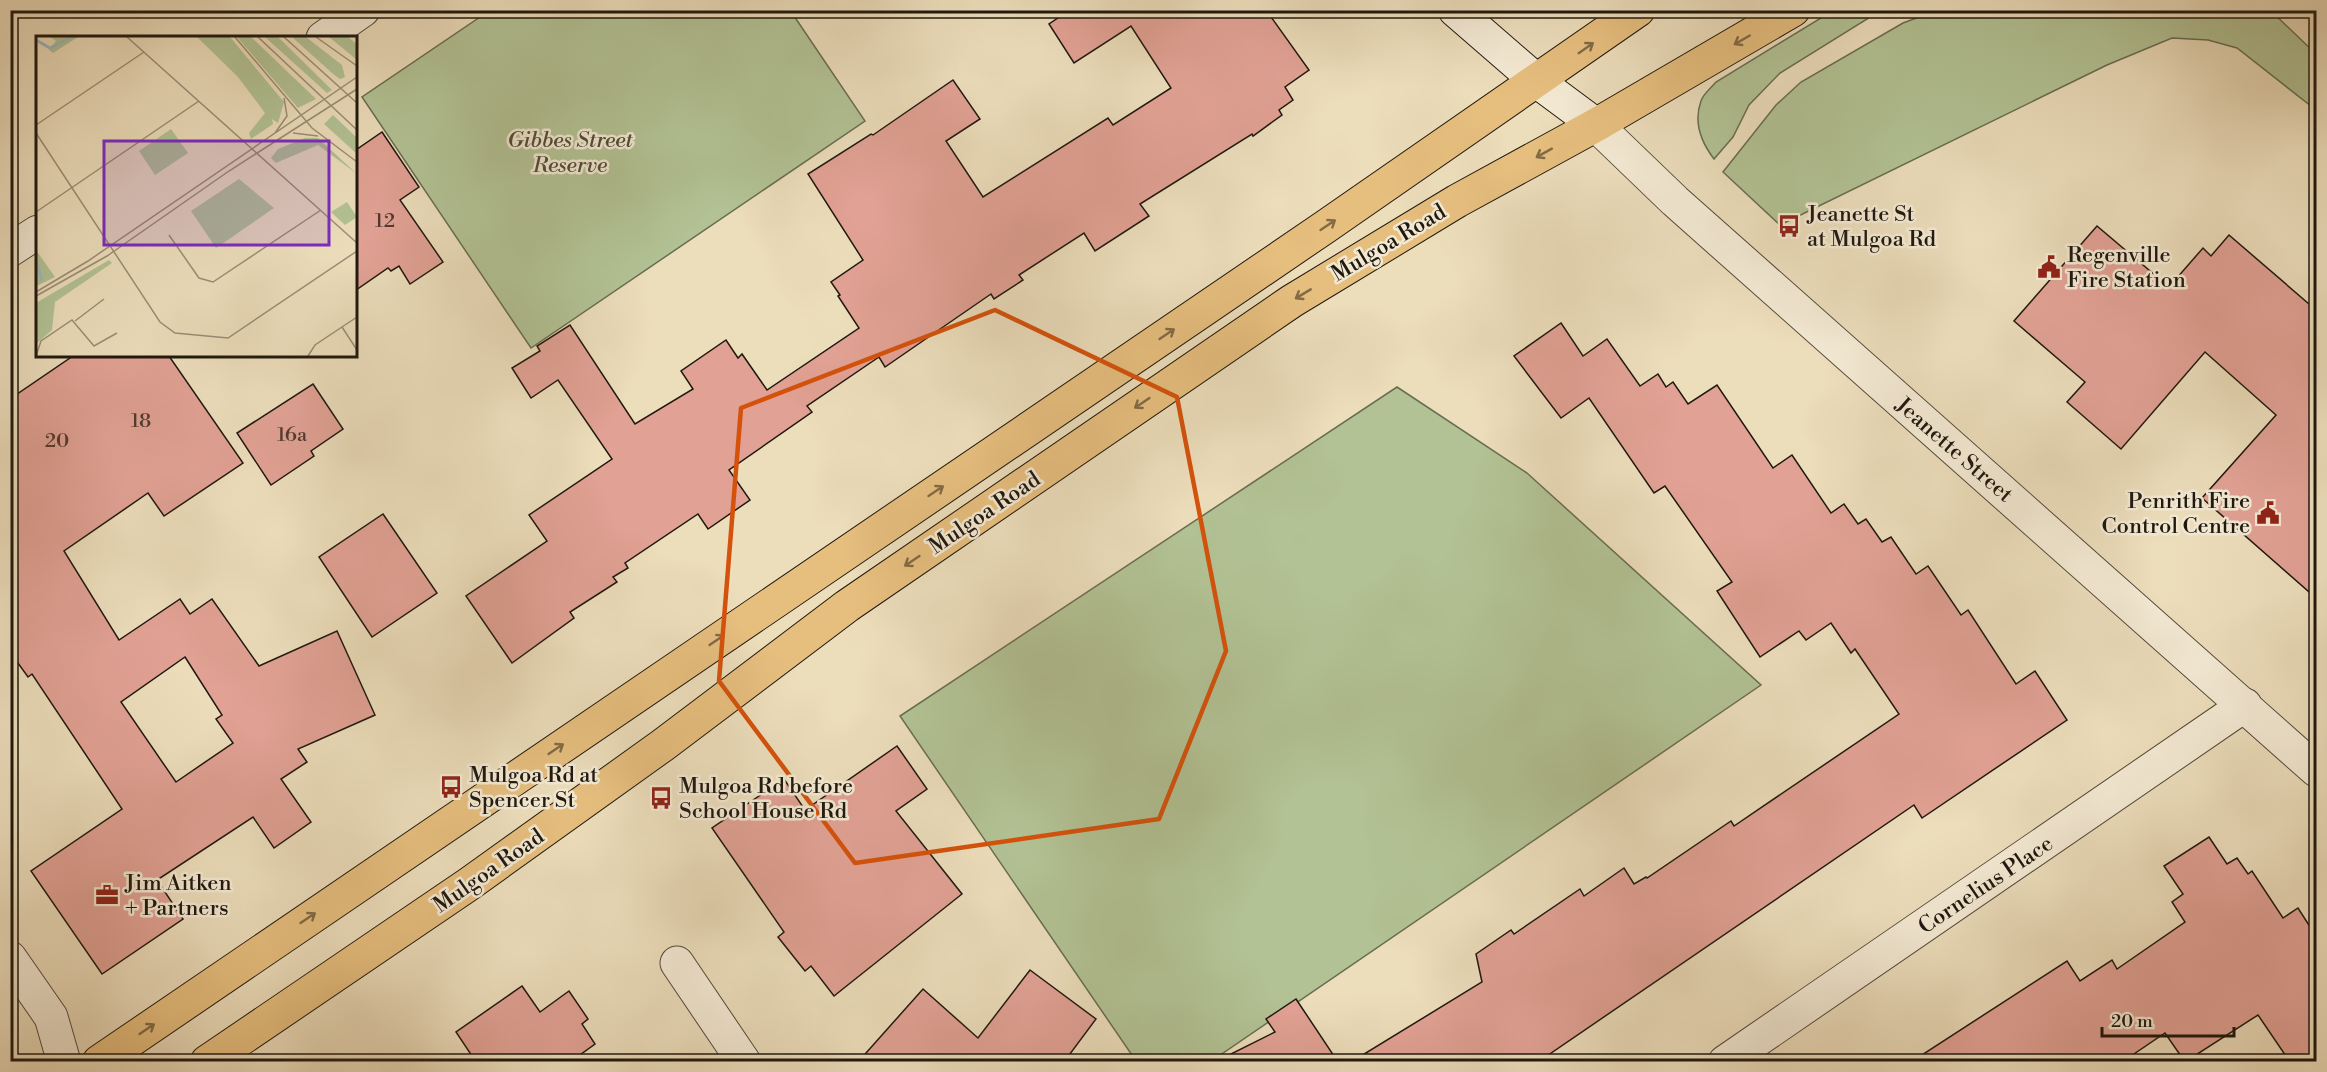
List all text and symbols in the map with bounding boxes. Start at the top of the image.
one-way arrow [1734,35,1751,47]
inset map [36,36,357,357]
one-way arrow [1577,42,1593,54]
park label: Gibbes Street Reserve [507,127,634,179]
one-way arrow [1536,148,1554,159]
street label: Mulgoa Road [1327,198,1451,288]
place label: Jeanette St at Mulgoa Rd [1806,201,1937,253]
house number: 12 [375,209,395,234]
bus stop icon: Jeanette St at Mulgoa Rd [1776,213,1802,239]
one-way arrow [1320,219,1336,231]
place label: Regenville Fire Station [2067,242,2186,294]
public building icon: Regenville Fire Station [2036,254,2062,280]
one-way arrow [1295,288,1312,300]
one-way arrow [1158,328,1175,340]
street label: Jeanette Street [1889,391,2018,509]
one-way arrow [1134,397,1151,409]
house number: 18 [131,409,151,434]
house number: 16a [277,423,308,448]
house number: 20 [45,429,69,454]
street label: Mulgoa Road [924,466,1046,560]
one-way arrow [927,485,944,497]
place label: Penrith Fire Control Centre [2101,488,2250,540]
public building icon: Penrith Fire Control Centre [2255,500,2281,526]
one-way arrow [904,555,921,567]
one-way arrow [708,633,725,645]
one-way arrow [547,743,563,755]
place label: Mulgoa Rd at Spencer St [469,762,598,814]
place label: Mulgoa Rd before School House Rd [679,773,853,825]
bus stop icon: Mulgoa Rd at Spencer St [438,774,464,800]
bus stop icon: Mulgoa Rd before School House Rd [648,785,674,811]
street label: Mulgoa Road [428,823,550,919]
street label: Cornelius Place [1913,830,2058,940]
place label: Jim Aitken + Partners [124,870,232,922]
office icon: Jim Aitken + Partners [94,882,120,908]
one-way arrow [299,912,316,924]
scale bar [2102,1000,2234,1038]
text: 20 m [2111,1010,2153,1033]
one-way arrow [138,1023,155,1035]

